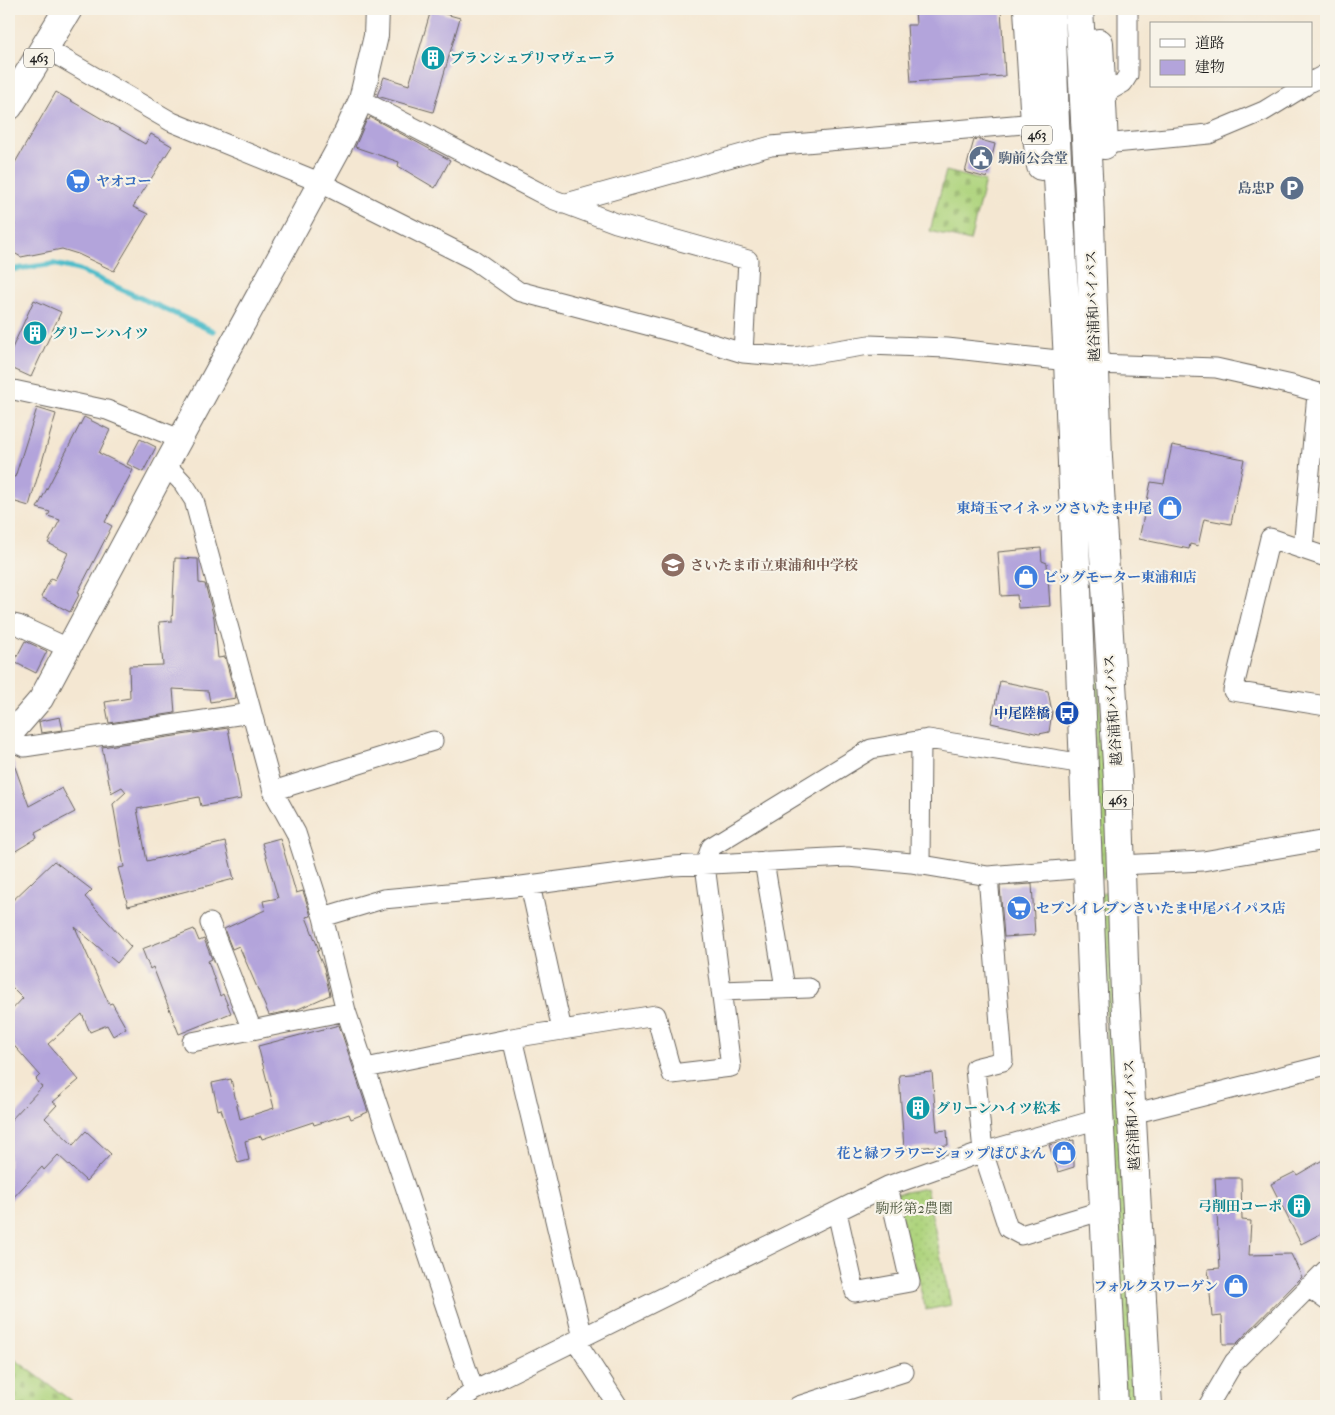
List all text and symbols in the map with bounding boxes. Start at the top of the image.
legend [1150,22,1312,88]
text: 道路 [1195,34,1225,52]
building icon: ブランシェプリマヴェーラ [420,45,446,71]
road number: 463 [24,48,54,68]
place label: ブランシェプリマヴェーラ [450,50,616,67]
text: 建物 [1195,58,1225,76]
road number: 463 [1022,126,1052,144]
public building icon: 駒前公会堂 [968,145,994,171]
place label: 駒前公会堂 [998,150,1068,167]
supermarket icon: ヤオコー [65,168,91,194]
place label: ヤオコー [96,173,151,190]
parking icon: 島忠P [1279,175,1305,201]
place label: 島忠P [1238,180,1275,197]
street label: 越谷浦和バイパス [1083,250,1103,362]
building icon: グリーンハイツ [22,320,48,346]
place label: グリーンハイツ [52,325,149,342]
shop icon: 東埼玉マイネッツさいたま中尾 [1157,495,1183,521]
place label: 東埼玉マイネッツさいたま中尾 [956,500,1152,517]
school or university icon: さいたま市立東浦和中学校 [660,552,686,578]
place label: さいたま市立東浦和中学校 [690,557,858,574]
shop icon: ビッグモーター東浦和店 [1013,564,1039,590]
place label: ビッグモーター東浦和店 [1044,569,1197,586]
street label: 越谷浦和バイパス [1101,654,1125,766]
bus stop icon: 中尾陸橋 [1054,700,1080,726]
place label: 中尾陸橋 [994,705,1050,722]
road number: 463 [1103,790,1133,810]
supermarket icon: セブンイレブンさいたま中尾バイパス店 [1006,895,1032,921]
place label: セブンイレブンさいたま中尾バイパス店 [1036,900,1286,917]
street label: 越谷浦和バイパス [1121,1059,1143,1171]
building icon: グリーンハイツ松本 [905,1095,931,1121]
place label: グリーンハイツ松本 [936,1100,1061,1117]
shop icon: 花と緑フラワーショップぱぴよん [1051,1140,1077,1166]
place label: 花と緑フラワーショップぱぴよん [837,1145,1046,1162]
building icon: 弓削田コーポ [1286,1193,1312,1219]
place label: 弓削田コーポ [1198,1198,1282,1215]
park label: 駒形第2農園 [875,1200,953,1217]
shop icon: フォルクスワーゲン [1223,1273,1249,1299]
place label: フォルクスワーゲン [1093,1278,1218,1295]

